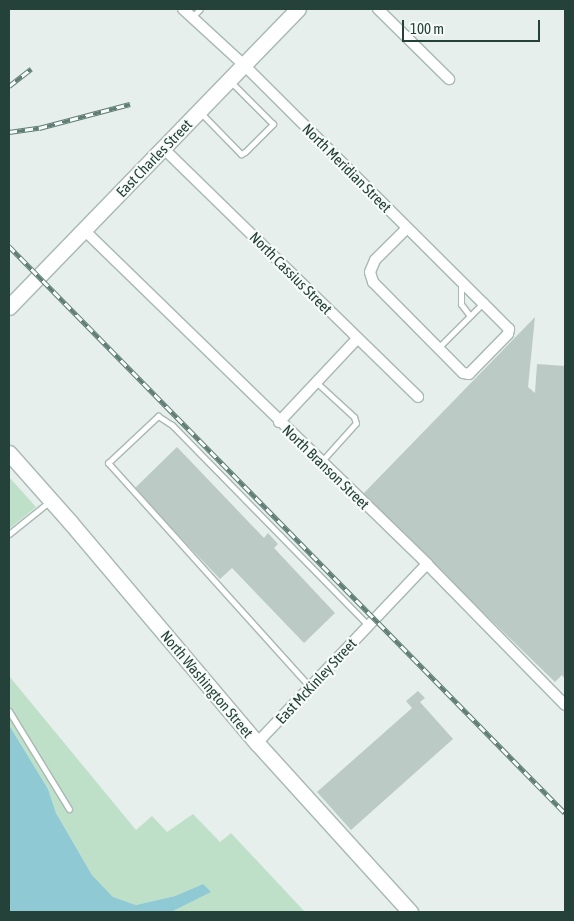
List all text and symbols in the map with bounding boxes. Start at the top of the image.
scale bar [404,10,542,42]
text: 100 m [410,20,444,37]
street label: East Charles Street [112,115,196,201]
street label: North Meridian Street [299,120,395,216]
street label: North Cassius Street [246,228,336,318]
street label: North Branson Street [279,421,373,513]
street label: North Washington Street [157,627,257,741]
street label: East McKinley Street [272,635,360,727]

